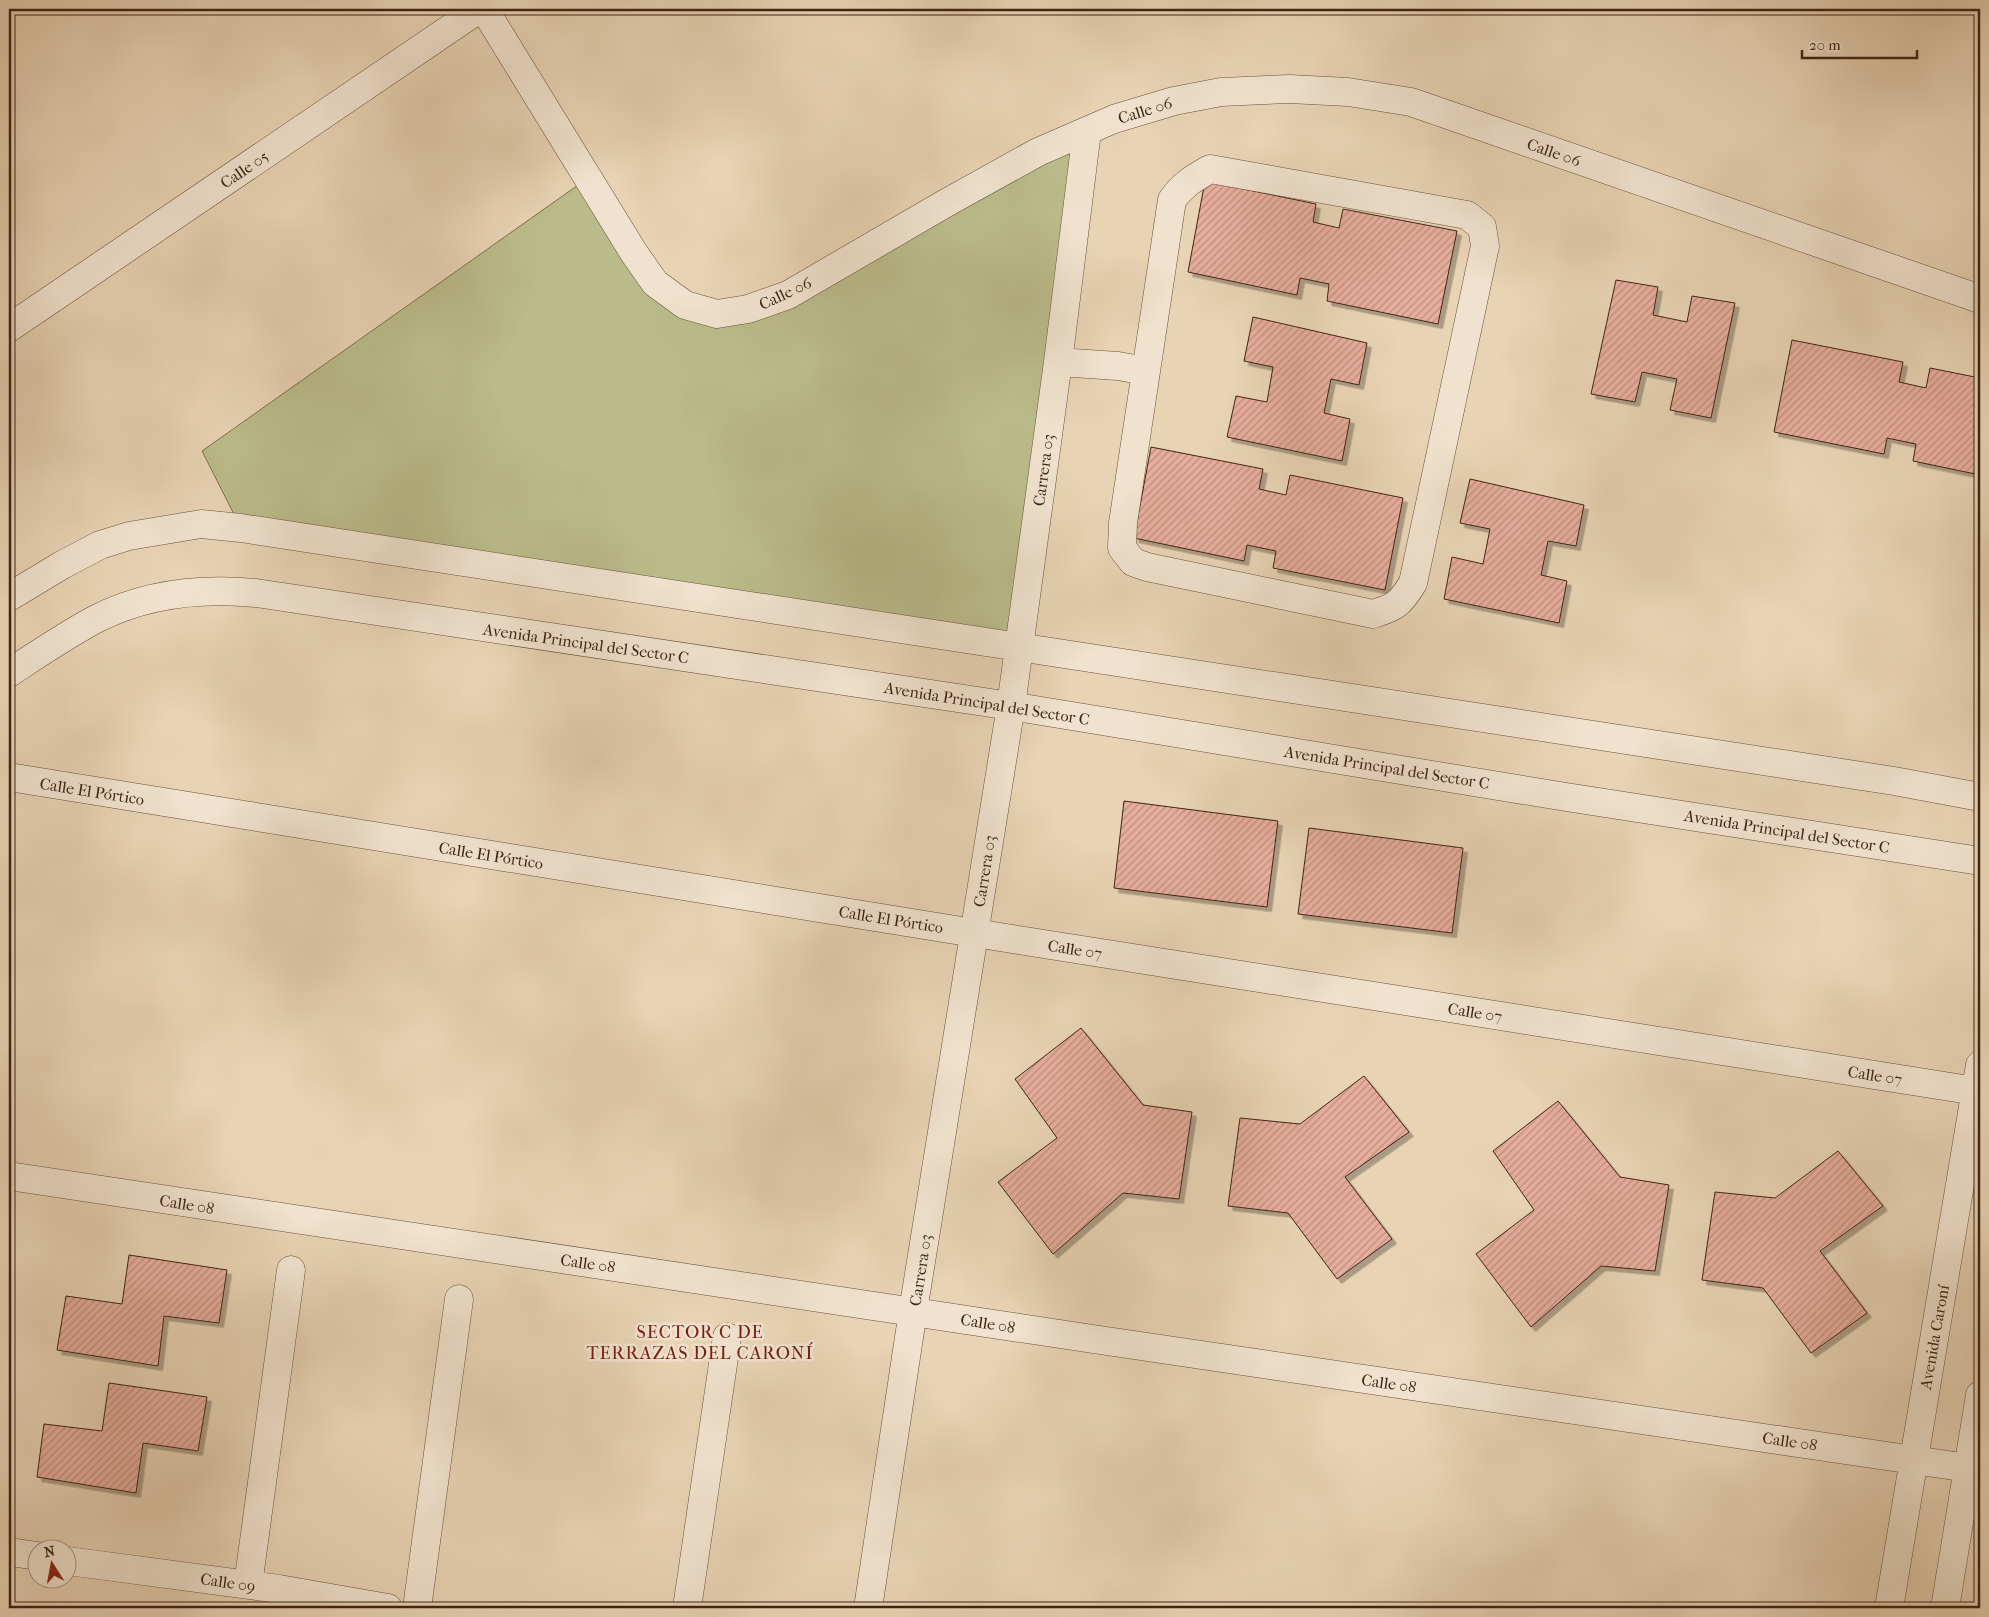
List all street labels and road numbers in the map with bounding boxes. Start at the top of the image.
street label: Calle 06 [1116,93,1175,128]
street label: Calle 06 [1524,134,1584,171]
street label: Calle 05 [217,146,272,192]
street label: Calle 06 [756,273,815,314]
street label: Carrera 03 [1029,433,1058,507]
street label: Avenida Principal del Sector C [481,620,690,667]
street label: Avenida Principal del Sector C [882,678,1091,729]
street label: Avenida Principal del Sector C [1282,742,1491,793]
street label: Calle El Pórtico [38,774,146,809]
street label: Avenida Principal del Sector C [1682,806,1891,857]
street label: Carrera 03 [969,834,1000,908]
street label: Calle El Pórtico [437,838,545,873]
street label: Calle El Pórtico [837,902,945,937]
street label: Calle 07 [1046,936,1104,963]
street label: Calle 07 [1446,999,1504,1026]
street label: Calle 07 [1846,1062,1904,1089]
street label: Calle 08 [158,1191,216,1218]
street label: Carrera 03 [905,1233,936,1307]
street label: Calle 08 [559,1250,617,1277]
street label: Avenida Caroní [1916,1283,1953,1392]
street label: Calle 08 [959,1310,1017,1337]
street label: Calle 08 [1360,1370,1418,1397]
street label: Calle 08 [1761,1428,1819,1455]
street label: Calle 09 [199,1569,257,1596]

